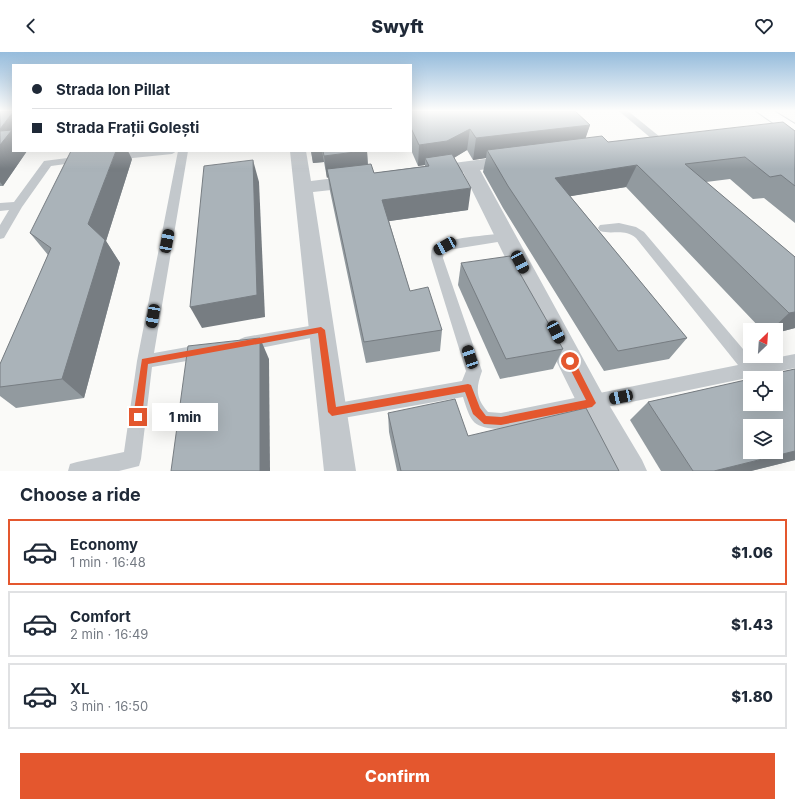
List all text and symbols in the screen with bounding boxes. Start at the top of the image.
icon: back [20,15,42,37]
icon: heart [753,15,775,37]
text: Swyft [371,16,424,37]
text: Strada Ion Pillat [56,80,170,99]
text: Strada Frații Golești [56,118,199,137]
car [159,228,175,254]
car [432,235,458,257]
car [509,249,531,275]
car [145,303,161,329]
car [545,319,567,345]
north arrow [743,323,783,363]
map controls [743,323,783,459]
car [461,344,479,370]
route start [561,352,579,370]
button: locate [743,371,783,411]
car [608,389,634,405]
callout: 1 min [152,403,218,431]
route end [129,408,147,426]
text: 1 min [169,409,201,425]
button: layers [743,419,783,459]
text: Choose a ride [20,484,141,505]
icon: car [22,534,58,570]
text: Economy [70,535,138,554]
text: $1.06 [731,543,773,562]
text: 1 min · 16:48 [70,554,146,570]
icon: car [22,606,58,642]
text: Comfort [70,607,131,626]
text: $1.43 [731,615,773,634]
text: 2 min · 16:49 [70,626,148,642]
icon: car [22,678,58,714]
text: XL [70,679,90,698]
text: $1.80 [731,687,773,706]
text: 3 min · 16:50 [70,698,148,714]
button: Confirm [20,753,775,799]

